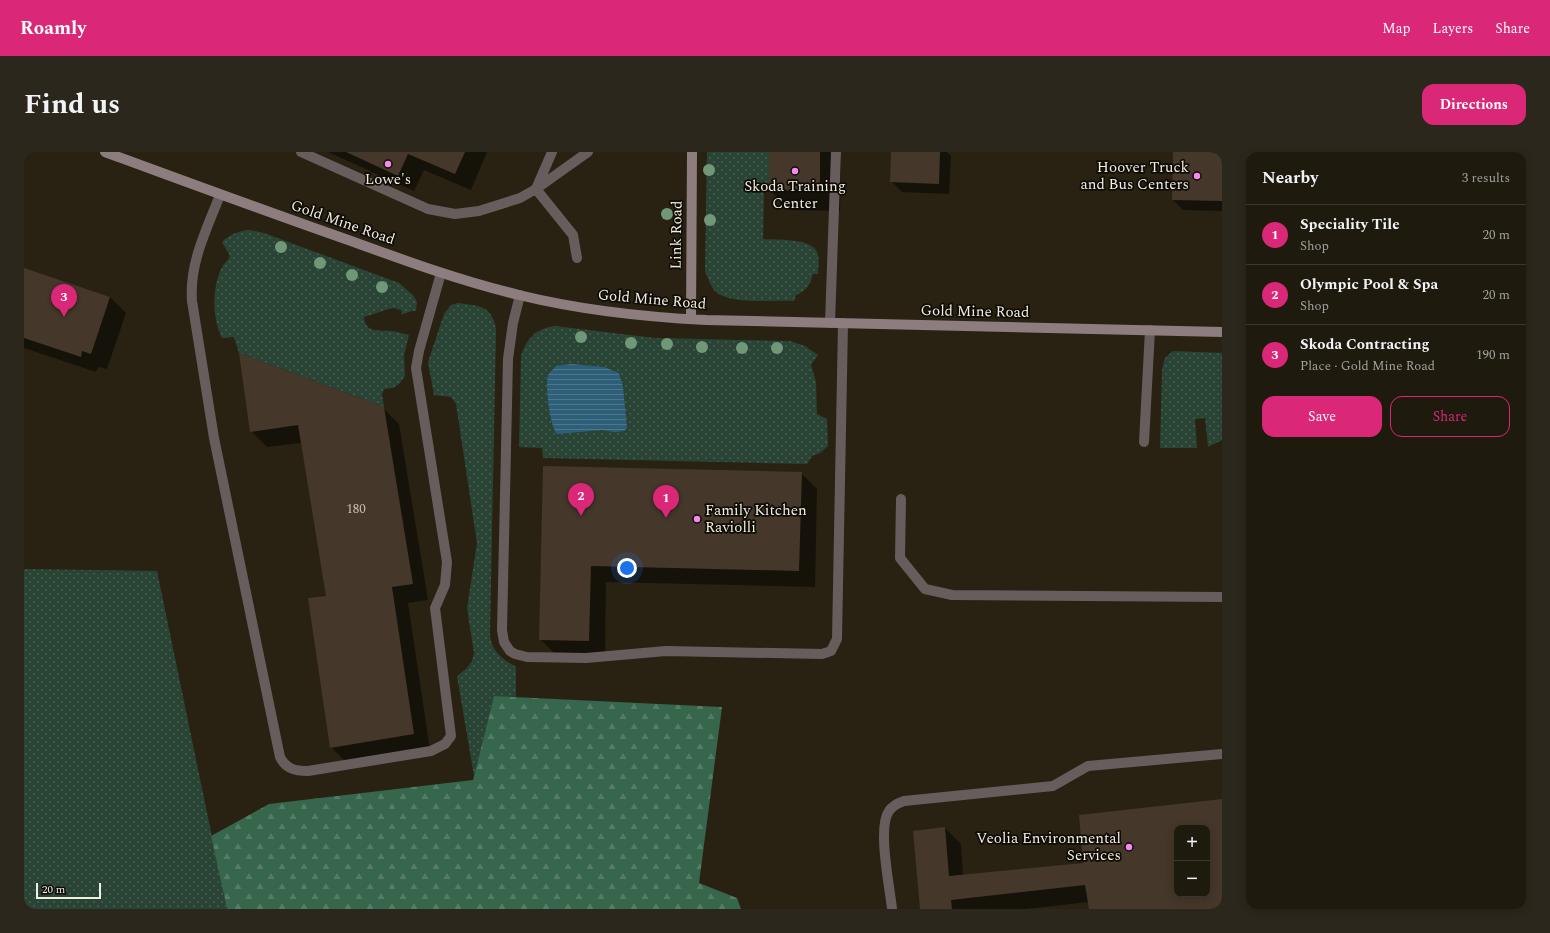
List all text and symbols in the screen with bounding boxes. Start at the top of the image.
text: Roamly [20,14,86,43]
text: Map [1382,18,1411,39]
text: Layers [1433,18,1473,39]
text: Share [1495,18,1530,39]
text: Find us [24,83,120,126]
button: Directions [1422,84,1526,125]
place label: Hoover Truck and Bus Centers [1080,156,1189,196]
marker: Lowe's [383,159,393,169]
text: Nearby [1262,165,1318,191]
marker: Skoda Training Center [790,166,800,176]
place label: Lowe's [365,168,411,191]
text: 3 results [1462,168,1510,188]
marker: Hoover Truck and Bus Centers [1192,171,1202,181]
place label: Skoda Training Center [744,175,846,215]
street label: Gold Mine Road [288,194,398,251]
street label: Link Road [664,200,689,270]
text: Speciality Tile [1300,213,1400,236]
text: 1 [1271,225,1279,245]
text: 20 m [1483,225,1510,245]
text: Shop [1300,236,1329,256]
text: Olympic Pool & Spa [1300,273,1438,296]
street label: Gold Mine Road [597,283,707,316]
pin: 3 [51,284,77,317]
text: 2 [1271,285,1279,305]
text: 20 m [1483,285,1510,305]
text: Shop [1300,296,1329,316]
street label: Gold Mine Road [920,299,1030,324]
text: Skoda Contracting [1300,333,1430,356]
text: 3 [1271,345,1279,365]
text: 190 m [1476,345,1510,365]
text: Place · Gold Mine Road [1300,356,1435,376]
button: Save [1262,396,1382,437]
button: Share [1390,396,1510,437]
pin: 2 [568,483,594,516]
pin: 1 [653,485,679,518]
house number: 180 [346,499,366,519]
place label: Family Kitchen Raviolli [705,499,807,539]
marker: Family Kitchen Raviolli [692,514,702,524]
your location [617,558,637,578]
map controls [1174,825,1210,897]
button: + [1174,825,1210,861]
place label: Veolia Environmental Services [976,827,1121,867]
marker: Veolia Environmental Services [1124,842,1134,852]
button: − [1174,861,1210,897]
scale bar [36,881,101,900]
text: 20 m [42,881,65,898]

